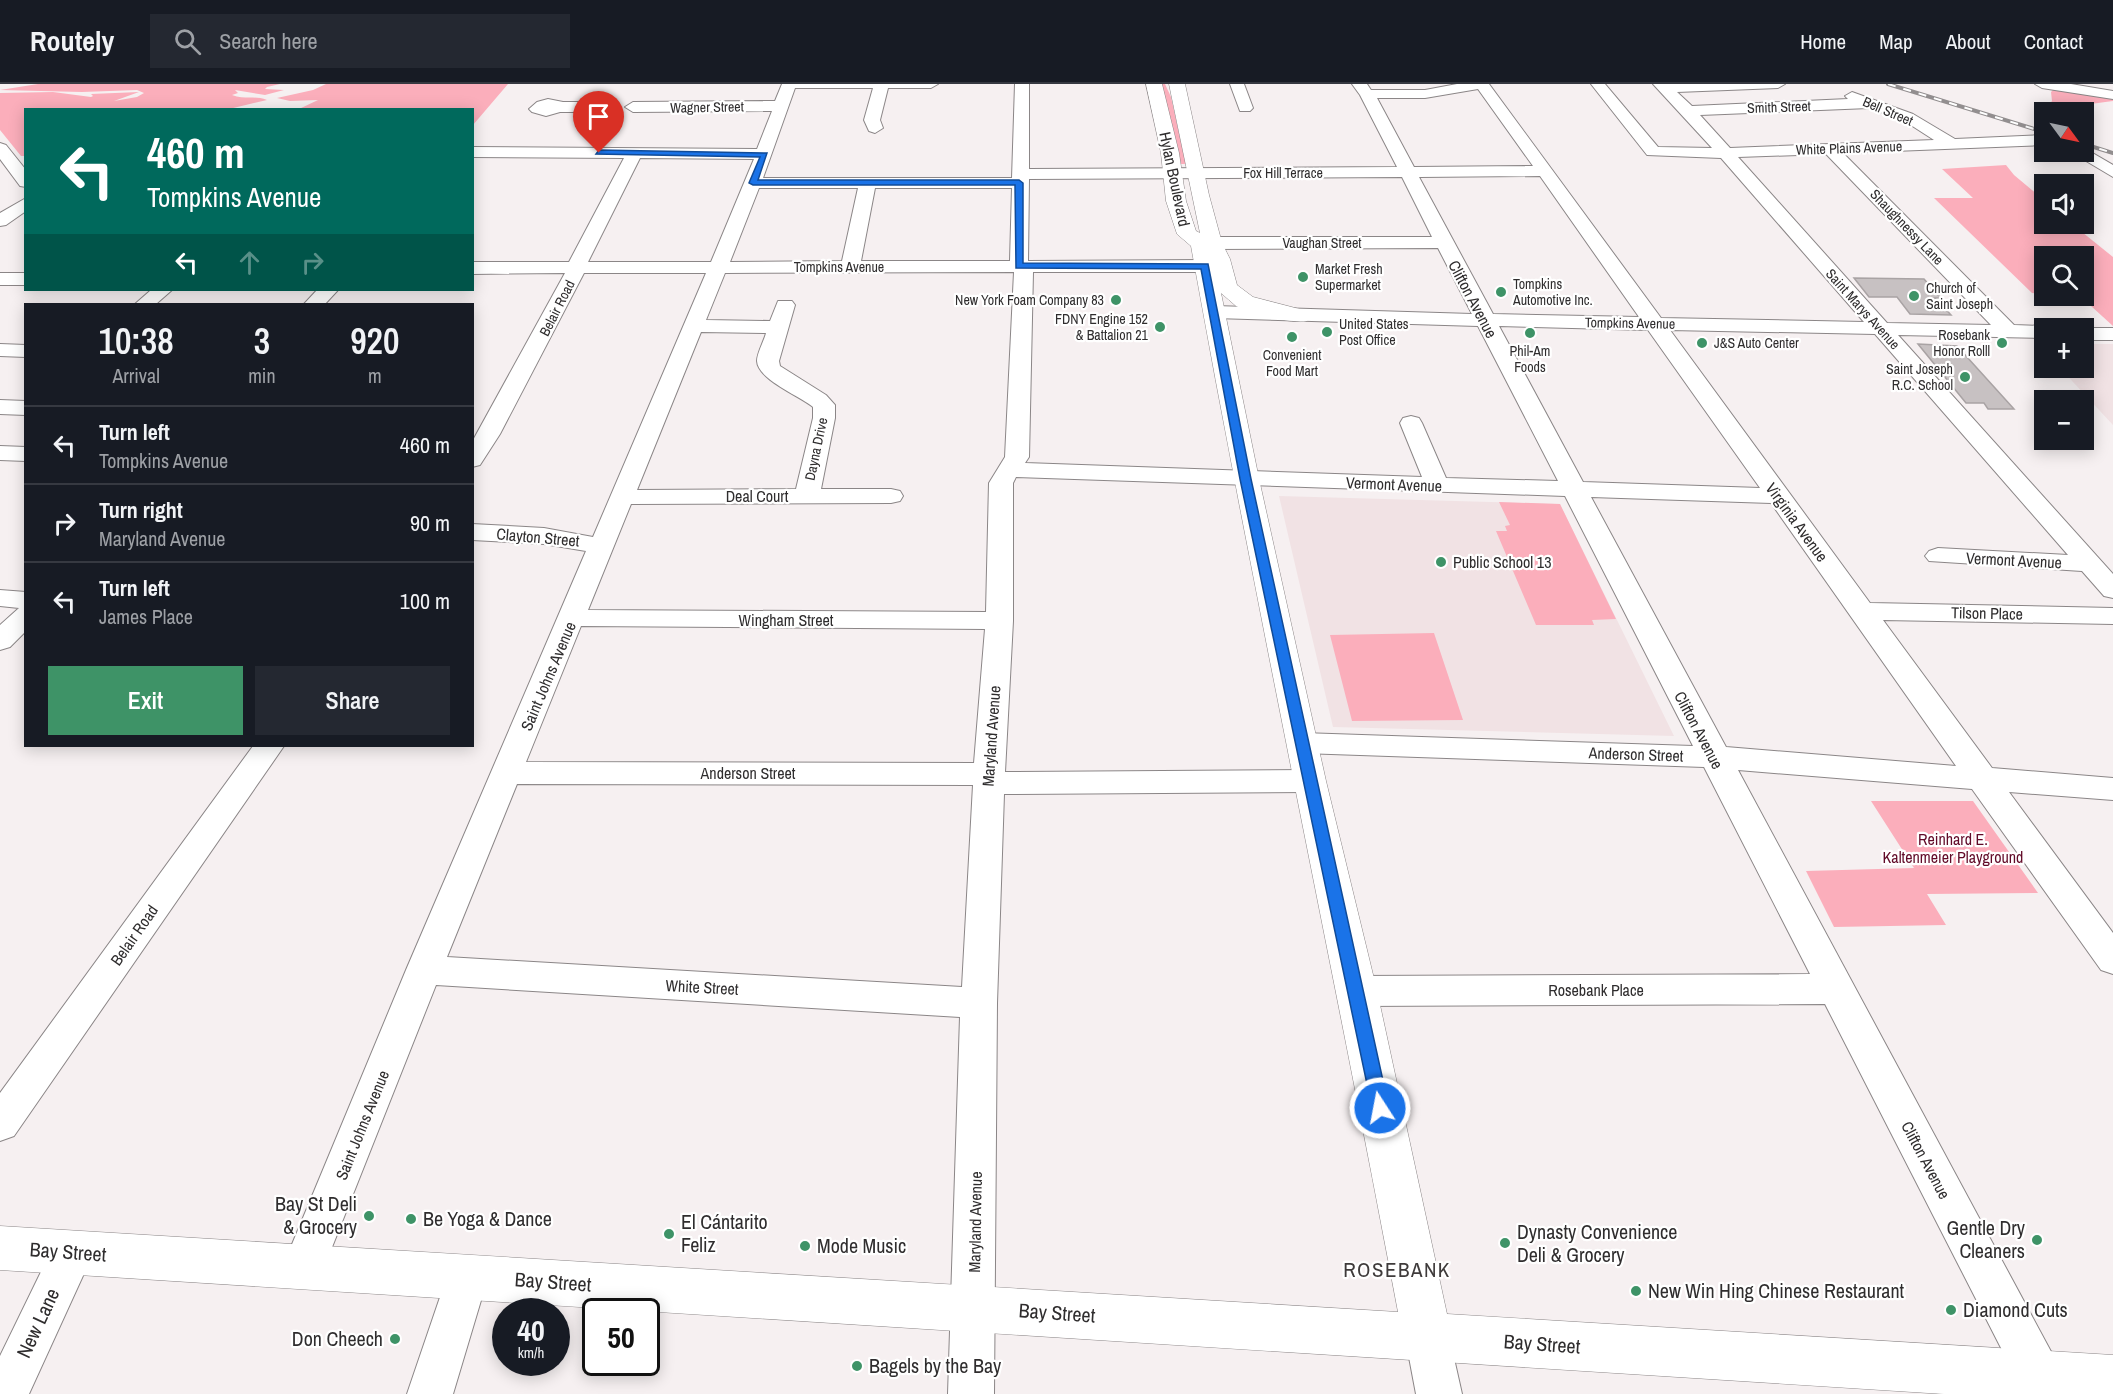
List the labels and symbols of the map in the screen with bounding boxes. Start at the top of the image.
pin [573,91,624,153]
street label: Bell Street [1860,92,1916,130]
street label: Wagner Street [670,97,744,117]
street label: Smith Street [1747,97,1811,117]
north arrow [2034,102,2094,162]
street label: Hylan Boulevard [1154,130,1196,228]
street label: White Plains Avenue [1796,137,1902,159]
street label: Fox Hill Terrace [1243,164,1323,182]
street label: Shaughnessy Lane [1866,185,1948,269]
street label: Vaughan Street [1283,234,1361,252]
street label: Clifton Avenue [1443,256,1503,342]
street label: Tompkins Avenue [794,258,884,276]
place label: Market Fresh Supermarket [1315,260,1383,294]
street label: Saint Marys Avenue [1822,265,1904,353]
marker: Market Fresh Supermarket [1296,270,1310,284]
place label: Tompkins Automotive Inc. [1512,275,1593,309]
street label: Belair Road [535,277,579,339]
place label: Church of Saint Joseph [1926,279,1993,313]
marker: Tompkins Automotive Inc. [1494,285,1508,299]
marker: Church of Saint Joseph [1907,289,1921,303]
place label: New York Foam Company 83 [955,291,1104,309]
marker: New York Foam Company 83 [1109,293,1123,307]
place label: FDNY Engine 152 & Battalion 21 [1055,310,1149,344]
street label: Tompkins Avenue [1585,313,1675,333]
place label: United States Post Office [1339,315,1409,349]
marker: FDNY Engine 152 & Battalion 21 [1153,320,1167,334]
marker: United States Post Office [1320,325,1334,339]
marker: Phil-Am Foods [1523,326,1537,340]
place label: Rosebank Honor Rolll [1933,326,1990,360]
marker: Convenient Food Mart [1285,330,1299,344]
place label: J&S Auto Center [1714,334,1799,352]
marker: J&S Auto Center [1695,336,1709,350]
marker: Rosebank Honor Rolll [1995,336,2009,350]
place label: Phil-Am Foods [1510,342,1550,376]
place label: Convenient Food Mart [1263,346,1321,380]
place label: Saint Joseph R.C. School [1886,360,1953,394]
marker: Saint Joseph R.C. School [1958,370,1972,384]
street label: Dayna Drive [801,416,831,482]
street label: Vermont Avenue [1346,471,1442,497]
street label: Virginia Avenue [1761,478,1833,566]
street label: Deal Court [726,485,789,507]
street label: Clayton Street [496,522,581,552]
street label: Vermont Avenue [1965,547,2063,573]
place label: Public School 13 [1453,551,1551,573]
marker: Public School 13 [1434,555,1448,569]
street label: Tilson Place [1951,601,2023,625]
street label: Wingham Street [739,609,834,631]
street label: Saint Johns Avenue [515,618,581,734]
street label: Maryland Avenue [976,685,1006,787]
street label: Clifton Avenue [1669,687,1729,773]
street label: Anderson Street [1587,741,1684,767]
street label: Anderson Street [700,762,796,784]
park label: Reinhard E. Kaltenmeier Playground [1883,828,2023,868]
street label: Belair Road [105,900,163,970]
street label: White Street [665,974,739,1000]
street label: Rosebank Place [1548,979,1644,1001]
street label: Saint Johns Avenue [330,1067,394,1183]
position arrow [1348,1076,1412,1140]
street label: Clifton Avenue [1896,1117,1956,1203]
street label: Maryland Avenue [963,1171,987,1273]
place label: Bay St Deli & Grocery [275,1190,358,1240]
place label: Be Yoga & Dance [423,1205,552,1232]
place label: El Cántarito Feliz [681,1208,768,1258]
marker: Bay St Deli & Grocery [362,1209,376,1223]
marker: Be Yoga & Dance [404,1212,418,1226]
place label: Gentle Dry Cleaners [1947,1214,2026,1264]
place label: Dynasty Convenience Deli & Grocery [1517,1218,1677,1268]
marker: El Cántarito Feliz [662,1227,676,1241]
place label: Mode Music [817,1232,906,1259]
marker: Gentle Dry Cleaners [2030,1233,2044,1247]
street label: Bay Street [29,1235,108,1268]
marker: Dynasty Convenience Deli & Grocery [1498,1236,1512,1250]
marker: Mode Music [798,1239,812,1253]
district label: ROSEBANK [1343,1255,1451,1284]
street label: Bay Street [514,1265,593,1298]
place label: New Win Hing Chinese Restaurant [1648,1277,1905,1304]
street label: New Lane [10,1284,65,1362]
marker: New Win Hing Chinese Restaurant [1629,1284,1643,1298]
street label: Bay Street [1018,1296,1097,1329]
place label: Diamond Cuts [1963,1296,2068,1323]
speed limit sign: 50 [582,1298,660,1376]
marker: Diamond Cuts [1944,1303,1958,1317]
place label: Don Cheech [292,1325,383,1352]
street label: Bay Street [1503,1327,1582,1360]
marker: Don Cheech [388,1332,402,1346]
place label: Bagels by the Bay [869,1352,1002,1379]
marker: Bagels by the Bay [850,1359,864,1373]

